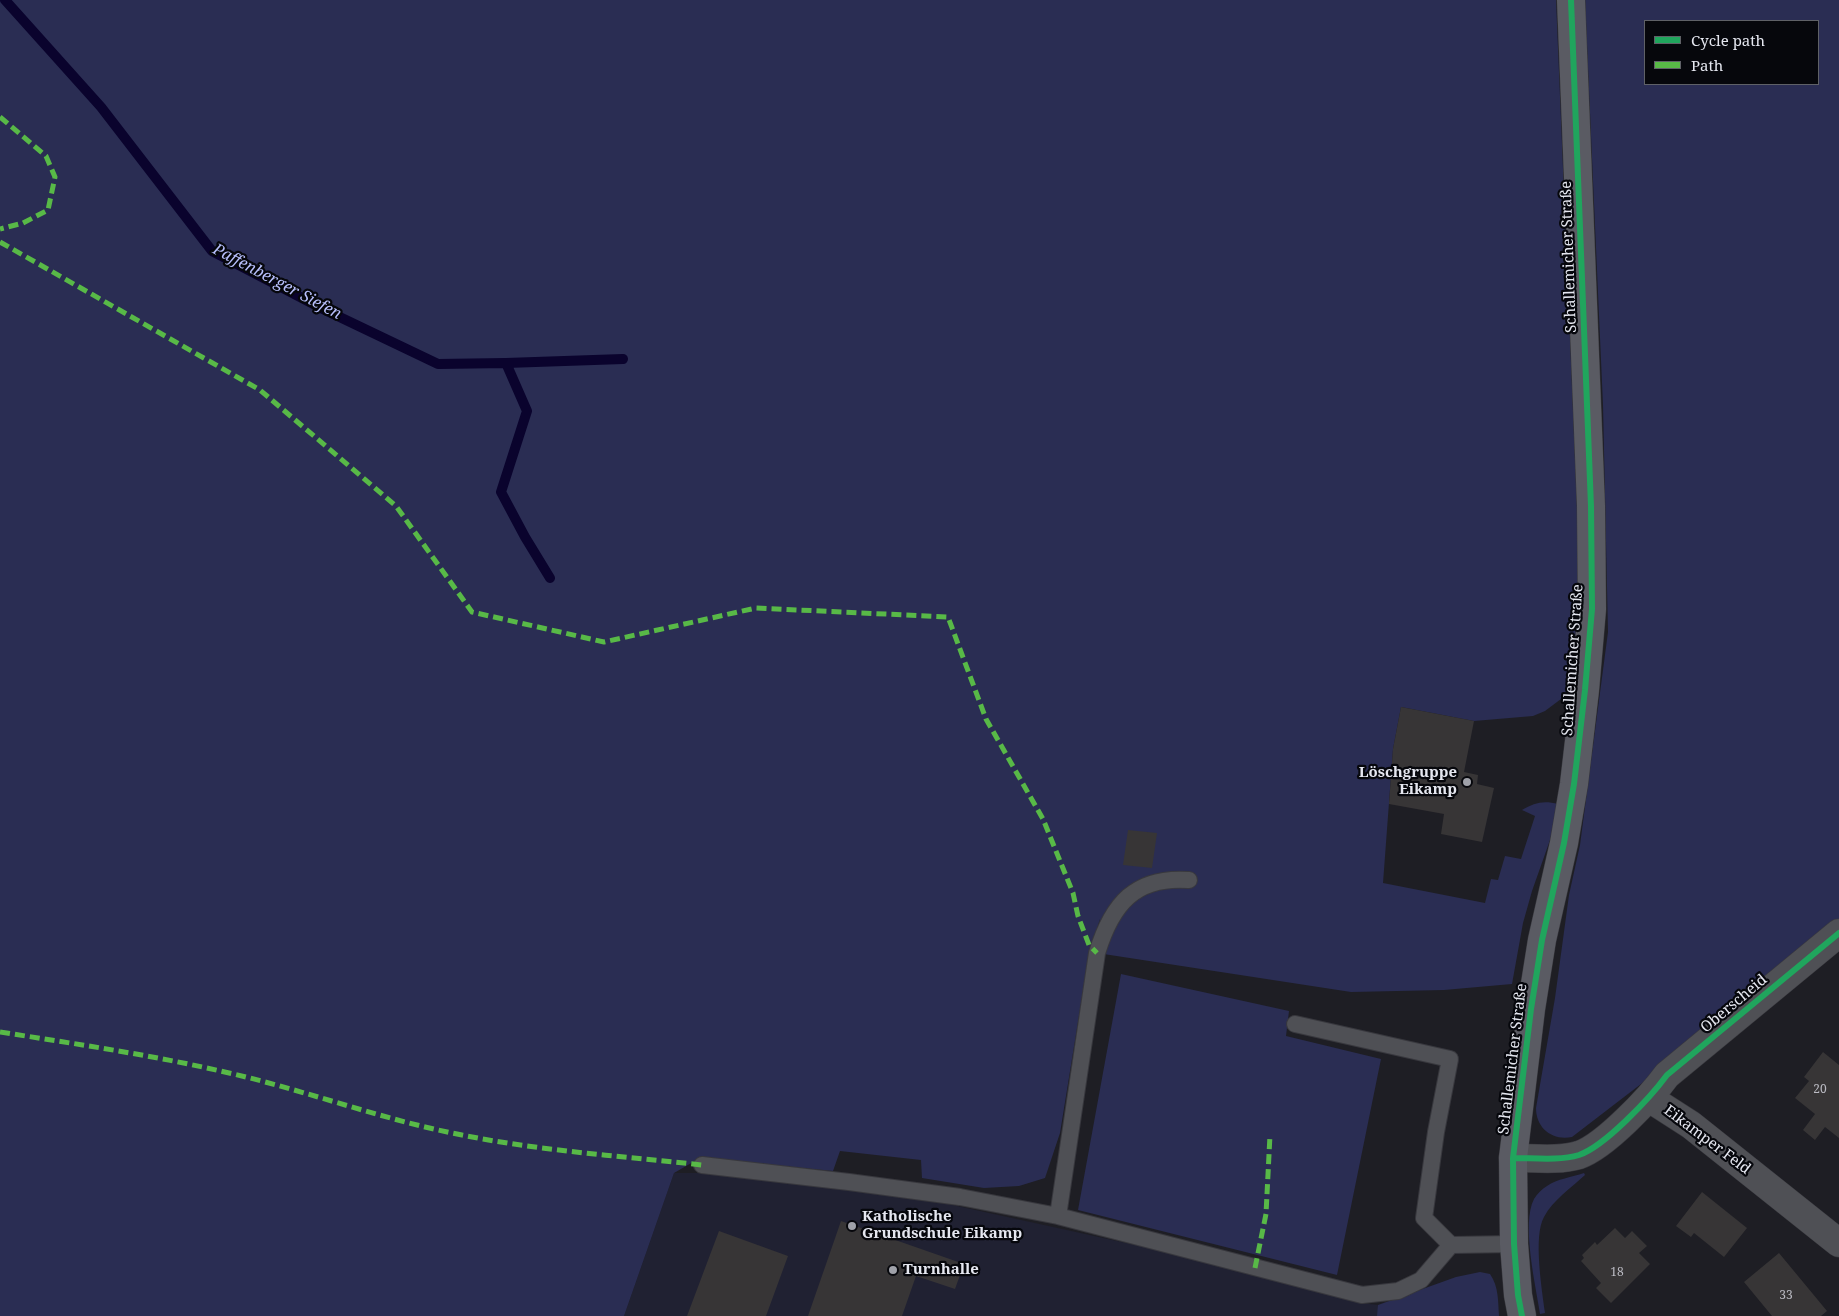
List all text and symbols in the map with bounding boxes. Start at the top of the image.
legend [1644,20,1819,85]
text: Cycle path [1691,30,1765,50]
text: Path [1691,55,1723,75]
street label: Schallemicher Straße [1557,181,1581,333]
water label: Paffenberger Siefen [209,240,345,324]
street label: Schallemicher Straße [1559,584,1587,736]
place label: Löschgruppe Eikamp [1359,764,1457,799]
marker: Löschgruppe Eikamp [1461,776,1473,788]
street label: Oberscheid [1697,971,1771,1037]
street label: Schallemicher Straße [1495,982,1531,1136]
house number: 20 [1813,1083,1827,1097]
street label: Eikamper Feld [1660,1102,1754,1178]
place label: Katholische Grundschule Eikamp [862,1208,1022,1243]
marker: Katholische Grundschule Eikamp [846,1220,858,1232]
place label: Turnhalle [903,1261,979,1279]
marker: Turnhalle [887,1264,899,1276]
house number: 18 [1610,1266,1624,1280]
house number: 33 [1779,1289,1793,1303]

